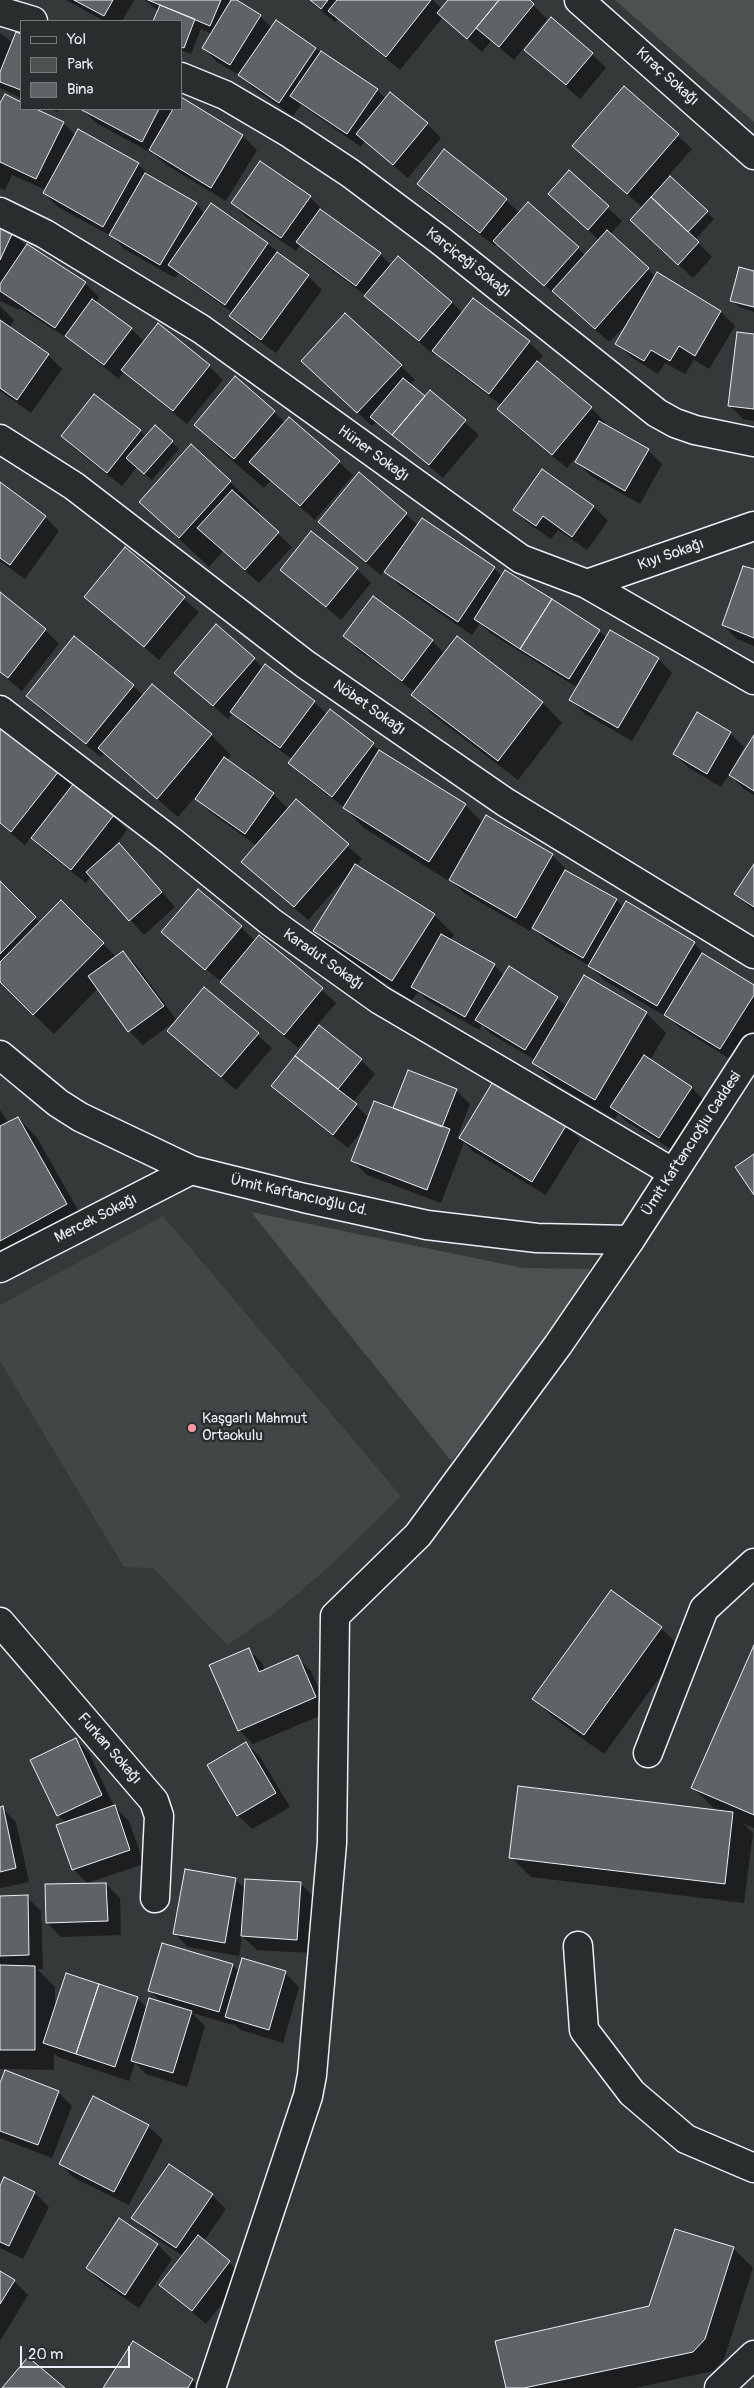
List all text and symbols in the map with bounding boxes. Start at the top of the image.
legend [20,20,182,110]
text: Yol [67,30,86,49]
street label: Kıraç Sokağı [632,44,702,110]
text: Park [67,55,93,74]
text: Bina [67,80,93,99]
street label: Karçiçeği Sokağı [422,224,514,302]
street label: Hüner Sokağı [334,422,412,486]
street label: Kıyı Sokağı [636,535,706,575]
street label: Nöbet Sokağı [329,676,409,740]
street label: Karadut Sokağı [279,926,367,994]
street label: Ümit Kaftancıoğlu Caddesi [639,1068,745,1220]
street label: Ümit Kaftancıoğlu Cd. [229,1171,369,1221]
street label: Mercek Sokağı [52,1191,140,1247]
place label: Kaşgarlı Mahmut Ortaokulu [202,1410,307,1445]
marker: Kaşgarlı Mahmut Ortaokulu [186,1422,198,1434]
street label: Furkan Sokağı [73,1710,145,1788]
scale bar [22,2336,132,2368]
text: 20 m [28,2345,63,2364]

